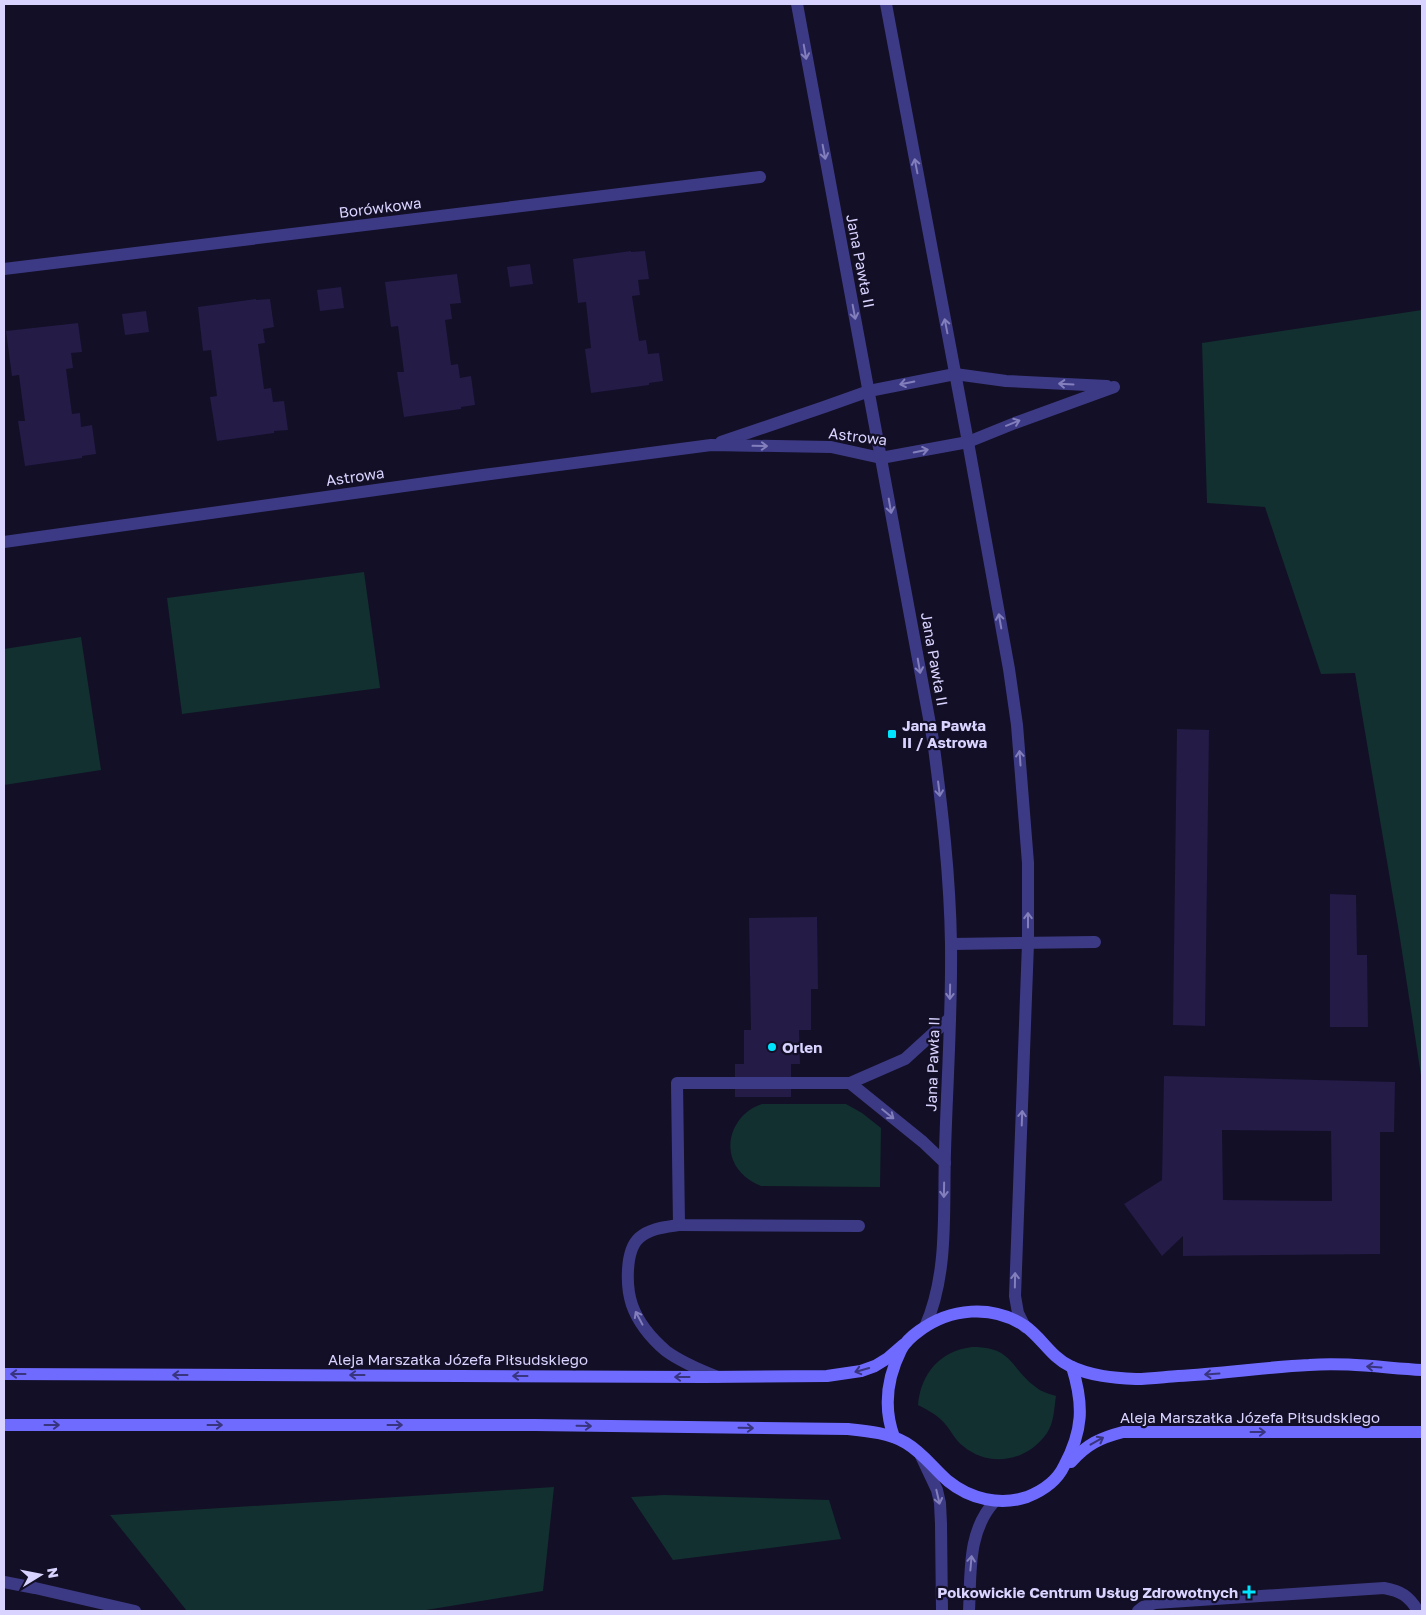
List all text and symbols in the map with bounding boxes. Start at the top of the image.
one-way arrow [801,43,811,59]
one-way arrow [820,144,829,160]
one-way arrow [911,159,921,175]
street label: Borówkowa [338,193,422,221]
street label: Jana Pawła II [843,213,879,309]
one-way arrow [849,303,859,319]
one-way arrow [941,319,950,335]
one-way arrow [900,379,916,389]
one-way arrow [1058,380,1074,389]
one-way arrow [1005,418,1020,428]
street label: Astrowa [828,423,888,449]
one-way arrow [752,441,768,451]
one-way arrow [912,446,928,455]
street label: Astrowa [325,463,385,489]
one-way arrow [886,498,895,514]
street label: Jana Pawła II [918,611,952,707]
one-way arrow [995,613,1005,629]
one-way arrow [915,658,925,674]
place label: Jana Pawła II / Astrowa [902,716,987,751]
marker: Jana Pawła II / Astrowa [886,728,898,740]
one-way arrow [1015,750,1024,766]
one-way arrow [934,780,944,796]
one-way arrow [1023,913,1033,929]
one-way arrow [945,984,955,1000]
street label: Jana Pawła II [921,1016,943,1112]
place label: Orlen [782,1038,822,1056]
marker: Orlen [766,1041,778,1053]
one-way arrow [881,1108,894,1119]
one-way arrow [1017,1110,1027,1126]
one-way arrow [940,1182,949,1198]
one-way arrow [1010,1272,1020,1288]
one-way arrow [634,1310,644,1325]
street label: Aleja Marszałka Józefa Piłsudskiego [328,1350,588,1368]
one-way arrow [1366,1362,1382,1372]
one-way arrow [854,1366,870,1375]
one-way arrow [10,1369,26,1379]
one-way arrow [173,1370,189,1380]
one-way arrow [350,1370,366,1380]
one-way arrow [1204,1370,1220,1379]
one-way arrow [512,1371,528,1381]
one-way arrow [675,1372,691,1382]
street label: Aleja Marszałka Józefa Piłsudskiego [1120,1408,1380,1426]
one-way arrow [44,1420,60,1430]
one-way arrow [206,1420,223,1430]
one-way arrow [386,1420,403,1430]
one-way arrow [576,1421,592,1431]
one-way arrow [738,1423,754,1433]
one-way arrow [1250,1427,1266,1437]
one-way arrow [1090,1435,1104,1445]
one-way arrow [934,1488,943,1504]
north arrow [15,1550,65,1600]
one-way arrow [967,1555,976,1571]
text: N [44,1566,63,1579]
place label: Polkowickie Centrum Usług Zdrowotnych [937,1583,1238,1601]
marker: Polkowickie Centrum Usług Zdrowotnych [1242,1585,1256,1599]

